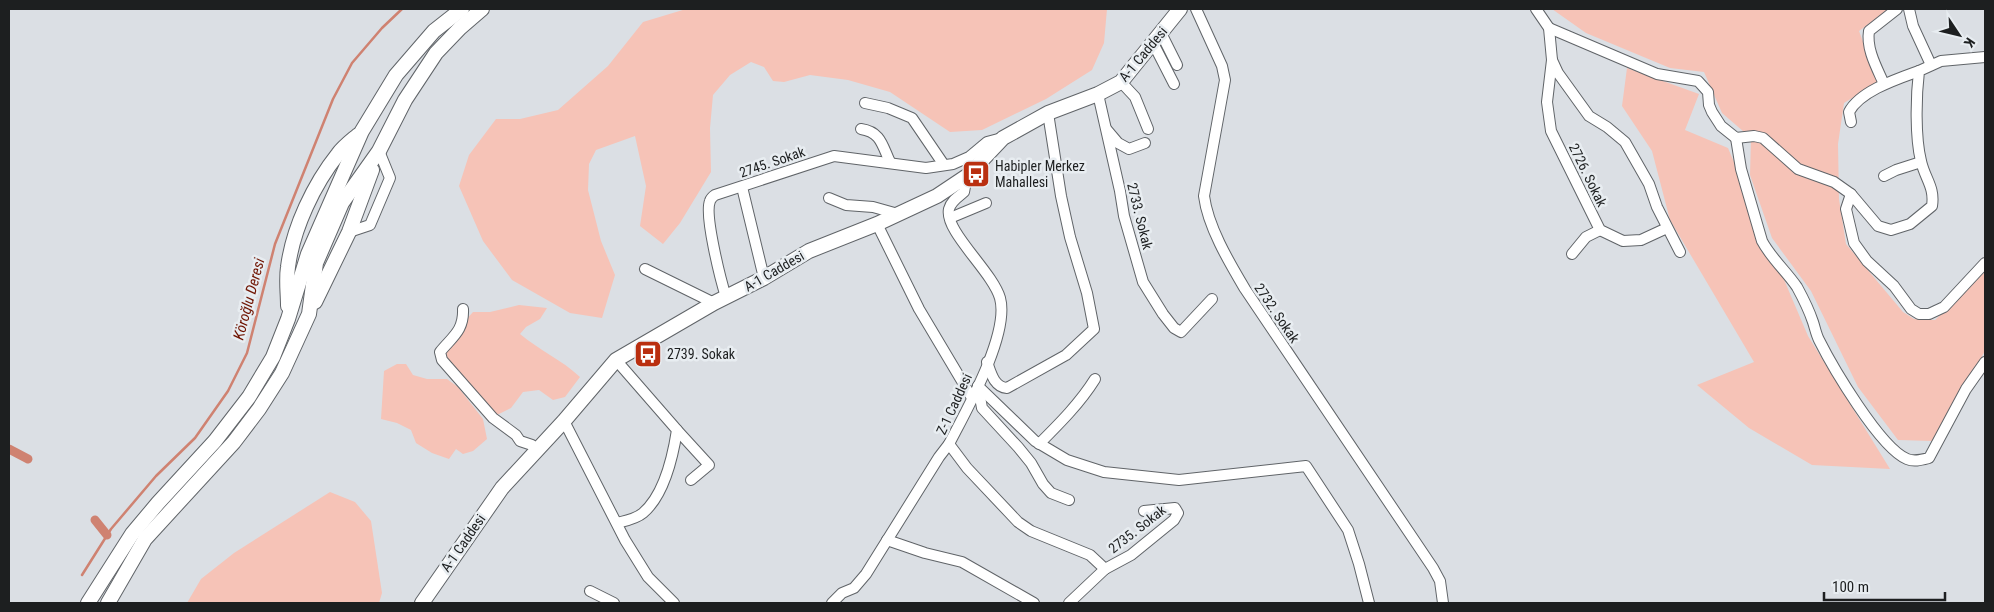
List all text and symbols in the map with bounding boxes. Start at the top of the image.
north arrow [1934,10,1984,60]
street label: A-1 Caddesi [1116,23,1170,85]
text: K [1961,35,1978,50]
street label: 2726. Sokak [1566,141,1610,210]
street label: 2745. Sokak [737,143,807,181]
place label: Habipler Merkez Mahallesi [995,158,1085,190]
bus stop icon: Habipler Merkez Mahallesi [961,159,991,189]
street label: 2733. Sokak [1124,181,1156,252]
street label: A-1 Caddesi [741,247,807,295]
water label: Köroğlu Deresi [229,256,269,342]
street label: 2732. Sokak [1251,280,1303,346]
bus stop icon: 2739. Sokak [633,339,663,369]
place label: 2739. Sokak [667,346,736,362]
street label: Z-1 Caddesi [933,371,975,437]
street label: 2735. Sokak [1105,501,1169,556]
street label: A-1 Caddesi [437,511,489,575]
scale bar [1824,570,1945,602]
text: 100 m [1832,578,1869,596]

